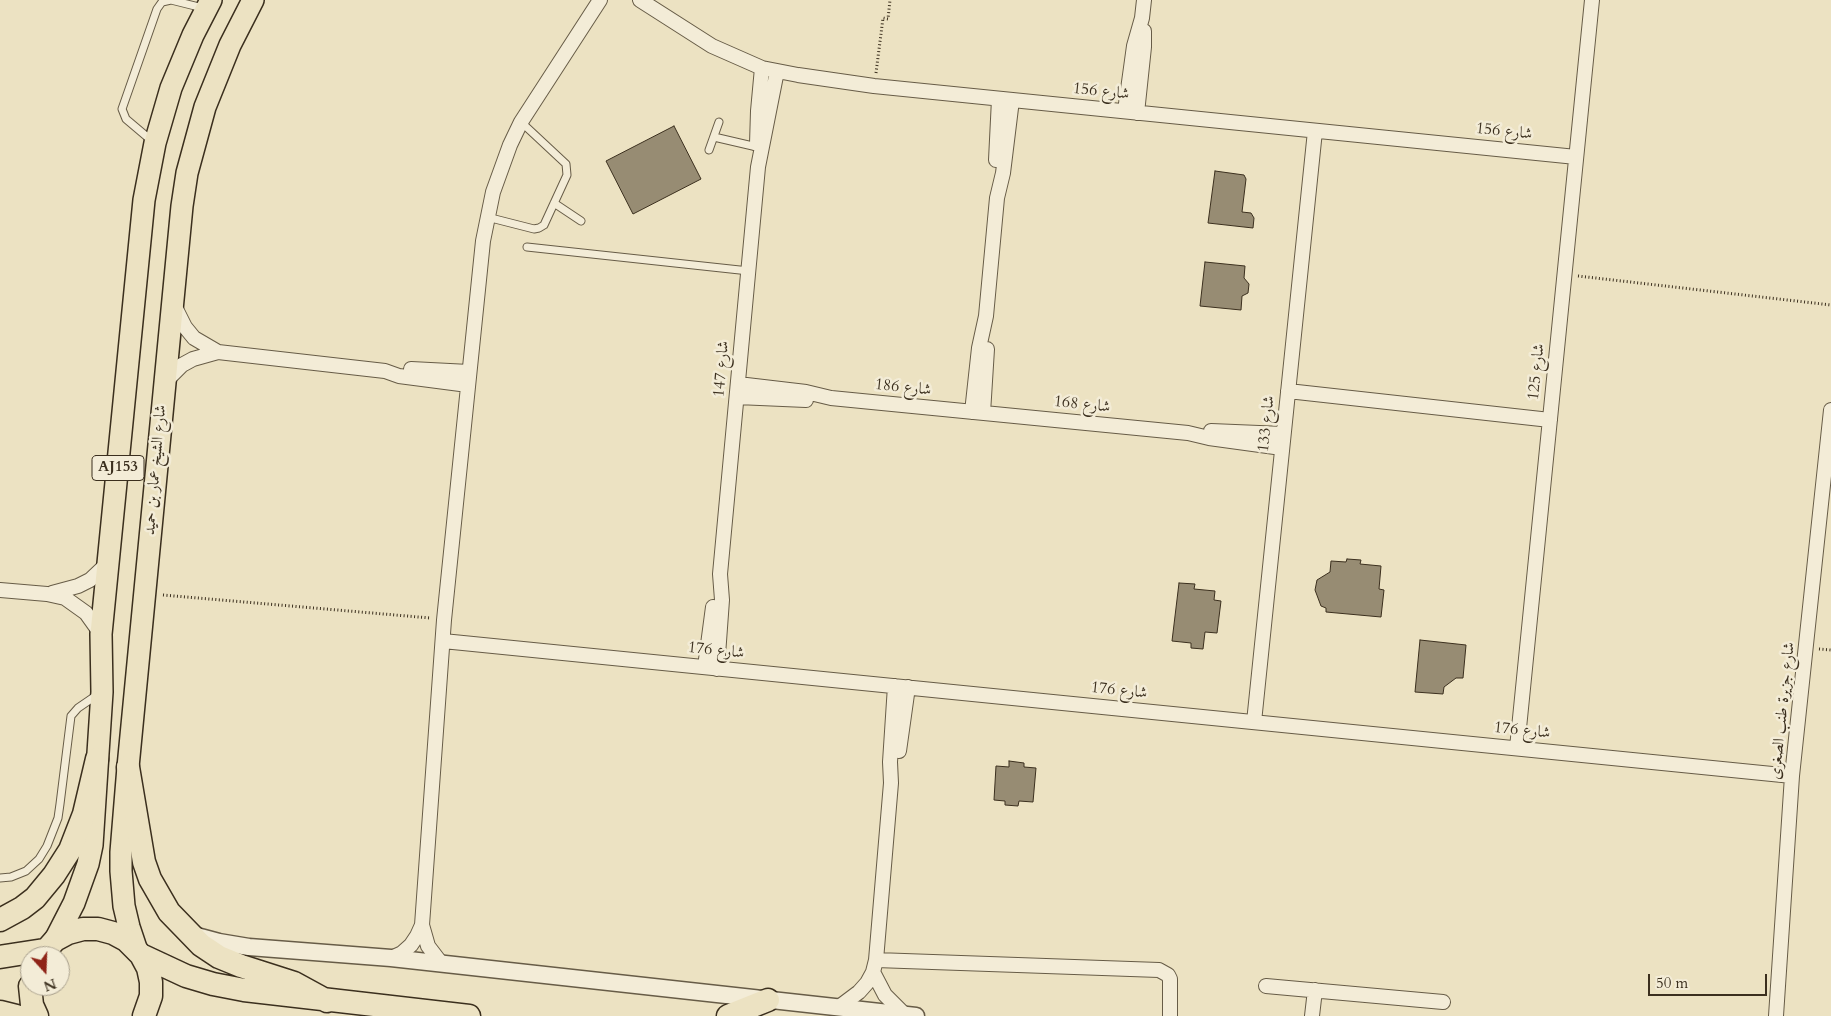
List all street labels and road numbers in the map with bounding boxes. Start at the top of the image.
street label: شارع 156 [1072,79,1130,105]
street label: شارع 156 [1475,119,1533,145]
street label: شارع 147 [710,340,734,398]
street label: شارع 125 [1524,343,1550,401]
street label: شارع 186 [874,375,932,401]
street label: شارع 168 [1053,392,1111,418]
street label: شارع 133 [1254,395,1280,453]
street label: شارع الشيخ عمار بن حميد [141,404,171,536]
road number: AJ153 [92,456,144,480]
street label: شارع 176 [687,638,745,664]
street label: شارع جزيرة طنب الصغرى [1766,641,1800,781]
street label: شارع 176 [1090,678,1148,704]
street label: شارع 176 [1493,718,1551,744]

